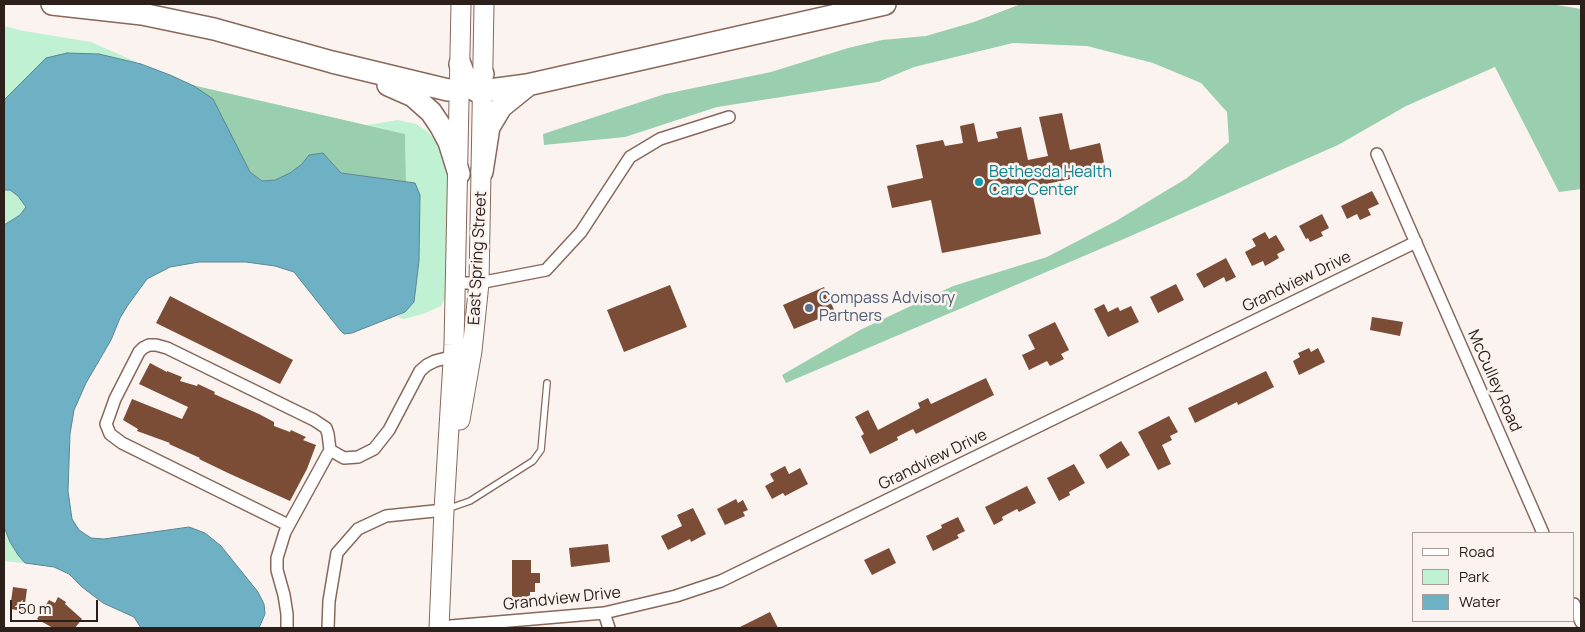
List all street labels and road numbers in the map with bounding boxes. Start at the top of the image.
street label: East Spring Street [465,191,491,325]
street label: Grandview Drive [1240,247,1354,317]
street label: McCulley Road [1463,327,1525,435]
street label: Grandview Drive [876,425,990,495]
street label: Grandview Drive [502,583,622,615]

